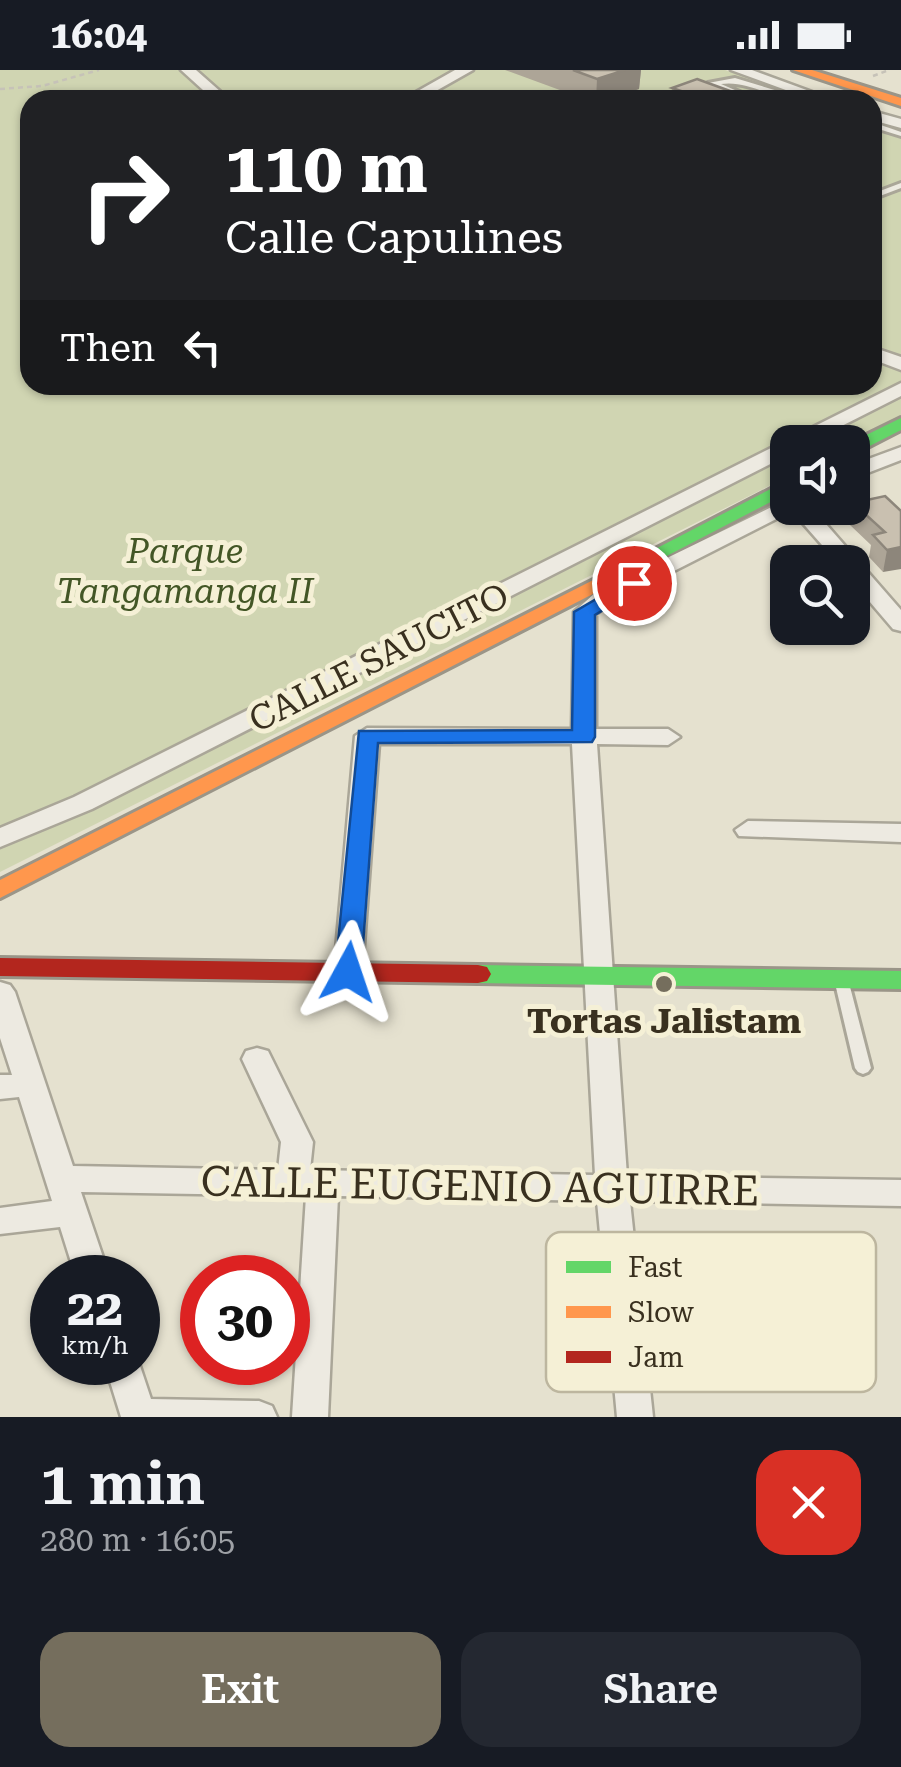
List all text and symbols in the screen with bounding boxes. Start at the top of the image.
text: 16:04 [50,13,147,57]
text: 110 m [225,127,428,209]
icon: right [60,130,190,260]
text: Calle Capulines [225,211,563,264]
icon: left [175,320,230,375]
text: Then [60,326,155,370]
map controls [770,425,870,645]
button: sound [770,425,870,525]
park label: Parque Tangamanga II [56,531,314,612]
pin [592,541,677,626]
button: search [770,545,870,645]
icon: arrive [607,556,662,611]
street label: CALLE SAUCITO [243,575,515,741]
position arrow [296,920,400,1024]
marker: Tortas Jalistam [653,973,675,995]
place label: Tortas Jalistam [527,1001,801,1042]
street label: CALLE EUGENIO AGUIRRE [200,1157,760,1215]
legend [546,1232,876,1392]
text: Fast [628,1251,682,1284]
speed limit sign: 30 [180,1255,310,1385]
text: 22 [67,1279,123,1337]
text: Slow [628,1296,695,1329]
text: km/h [62,1331,128,1360]
text: Jam [628,1341,684,1374]
text: 1 min [40,1448,205,1519]
button: close [756,1450,861,1555]
text: 280 m · 16:05 [40,1521,235,1559]
button: Exit [40,1632,441,1747]
button: Share [461,1632,861,1747]

